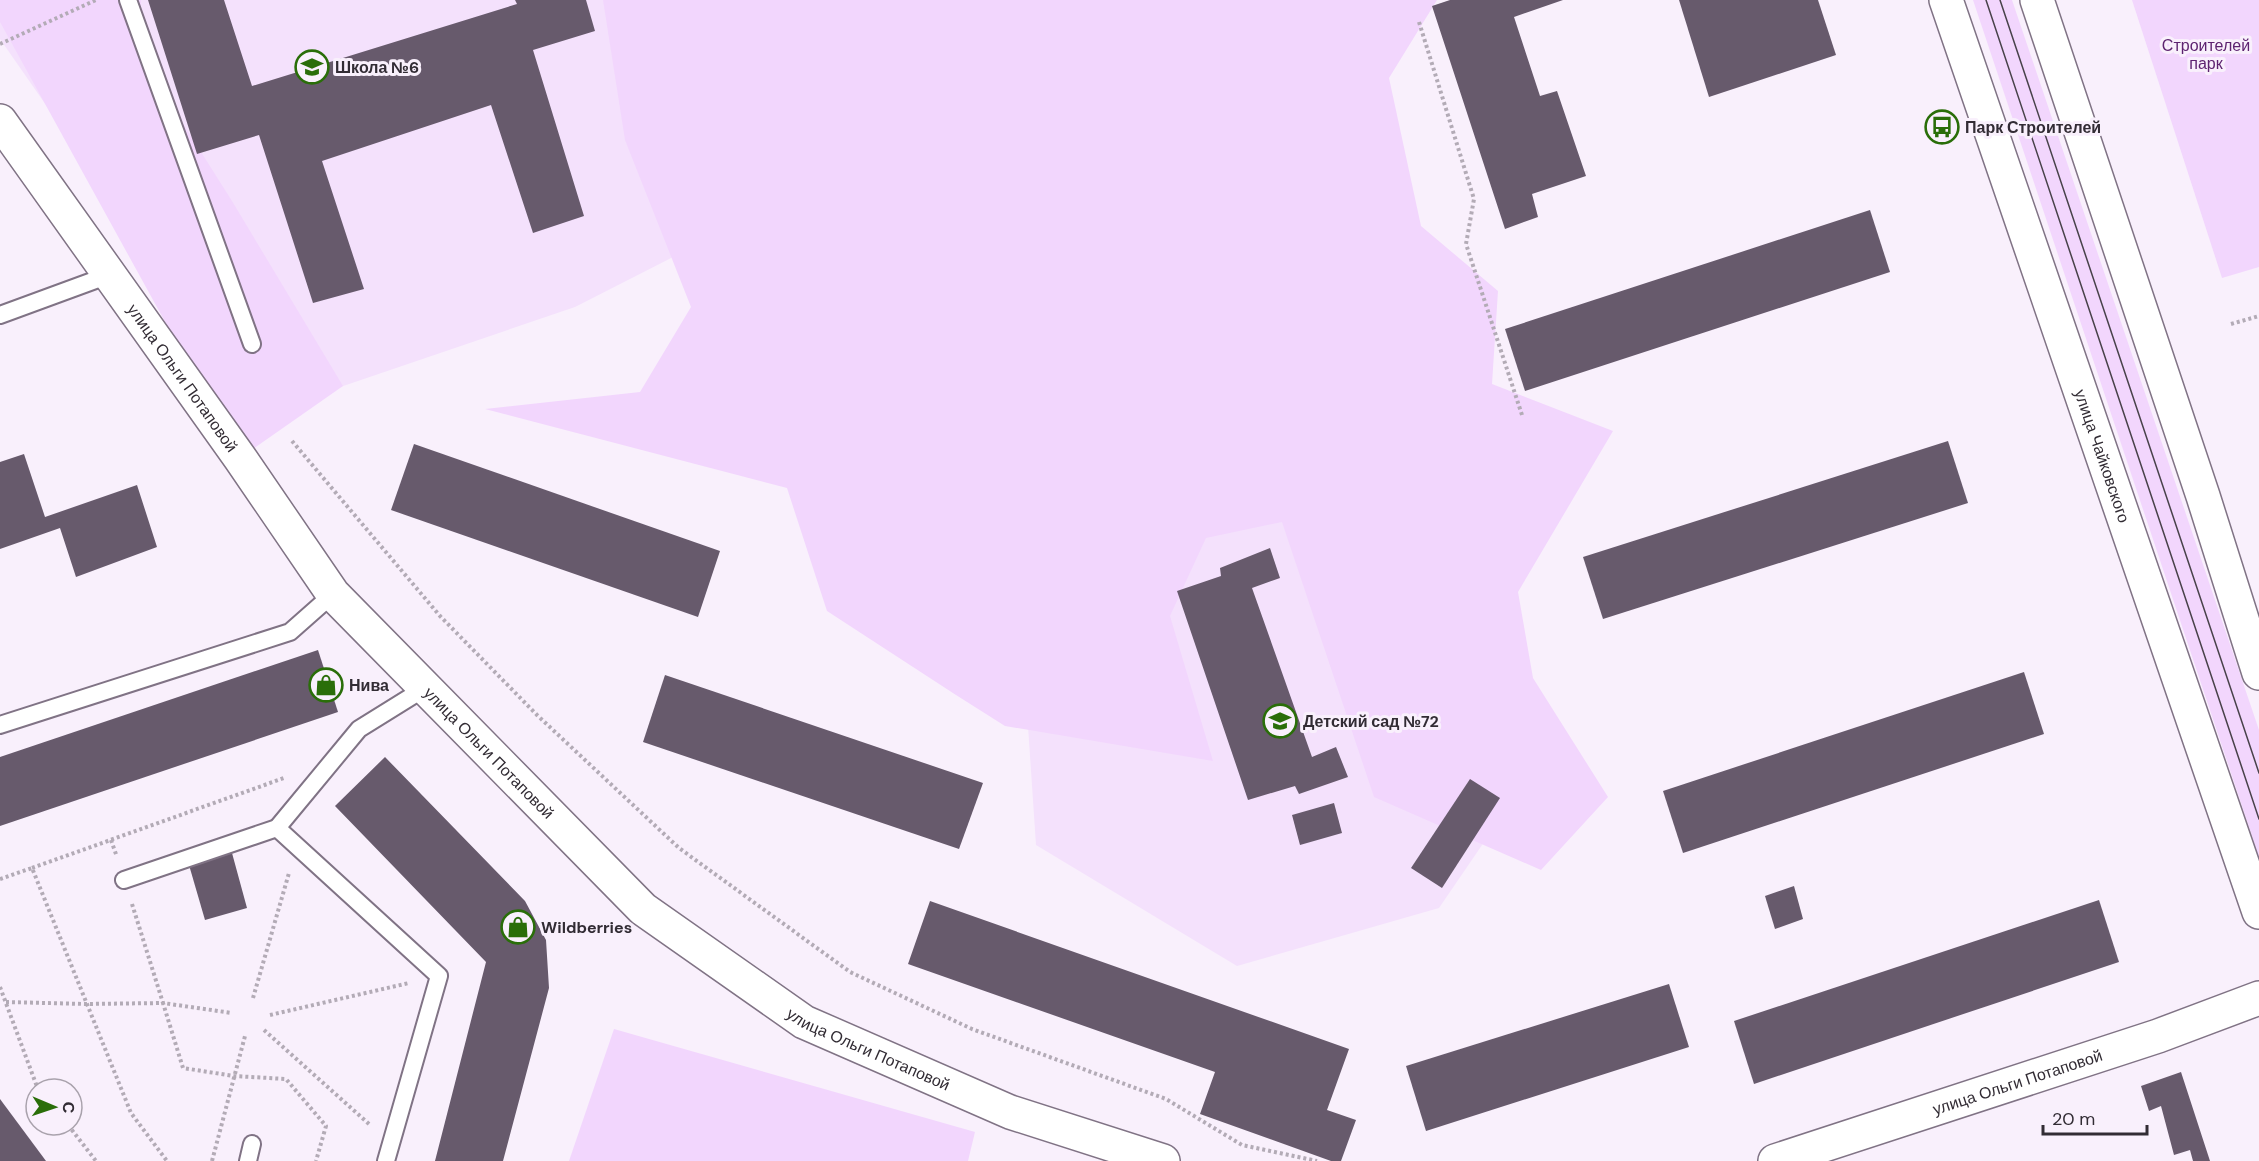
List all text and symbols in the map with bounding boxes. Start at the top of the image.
park label: Строителей парк [2162,35,2250,74]
school or university icon: Школа №6 [294,49,330,85]
place label: Школа №6 [335,57,419,78]
bus stop icon: Парк Строителей [1924,109,1960,145]
place label: Парк Строителей [1965,117,2101,138]
street label: улица Ольги Потаповой [123,299,243,456]
street label: улица Чайковского [2070,386,2135,525]
shop icon: Нива [308,667,344,703]
place label: Нива [349,675,389,696]
street label: улица Ольги Потаповой [419,682,559,823]
school or university icon: Детский сад №72 [1262,703,1298,739]
place label: Детский сад №72 [1303,711,1439,732]
shop icon: Wildberries [500,909,536,945]
place label: Wildberries [541,917,632,938]
street label: улица Ольги Потаповой [783,1003,953,1095]
street label: улица Ольги Потаповой [1930,1044,2105,1119]
north arrow [24,1077,84,1137]
scale bar [2043,1098,2146,1136]
text: С [58,1101,79,1114]
text: 20 m [2052,1107,2095,1131]

